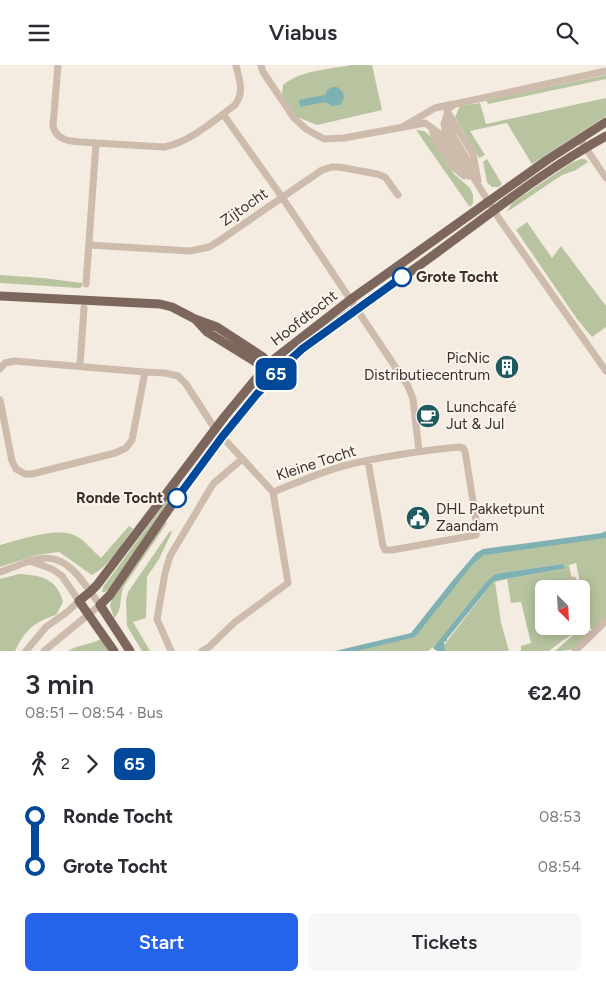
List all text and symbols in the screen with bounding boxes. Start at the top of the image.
icon: menu [25,19,53,47]
text: Viabus [269,19,337,46]
icon: search [553,19,581,47]
street label: Zijtocht [217,184,271,230]
marker: Grote Tocht [392,267,412,287]
place label: Grote Tocht [416,268,499,286]
street label: Hoofdtocht [267,286,341,350]
place label: PicNic Distributiecentrum [364,349,490,384]
building icon: PicNic Distributiecentrum [494,354,520,380]
line badge: 65 [254,358,298,390]
text: 65 [266,363,286,385]
place label: Lunchcafé Jut & Jul [446,398,516,433]
cafe icon: Lunchcafé Jut & Jul [415,403,441,429]
street label: Kleine Tocht [274,442,358,484]
marker: Ronde Tocht [167,488,187,508]
place label: Ronde Tocht [76,489,163,507]
place label: DHL Pakketpunt Zaandam [436,500,545,535]
public building icon: DHL Pakketpunt Zaandam [405,505,431,531]
north arrow [535,580,590,635]
map controls [535,580,590,635]
text: 3 min [25,667,94,701]
text: €2.40 [528,682,581,705]
text: 08:51 – 08:54 · Bus [25,703,163,722]
icon: walk [25,750,53,778]
icon: forward [78,750,106,778]
text: 65 [124,753,145,775]
text: 2 [61,754,70,773]
text: Ronde Tocht [63,805,173,828]
text: 08:53 [539,807,581,826]
text: Grote Tocht [63,855,168,878]
text: 08:54 [538,857,581,876]
button: Start [25,913,298,971]
button: Tickets [308,913,581,971]

